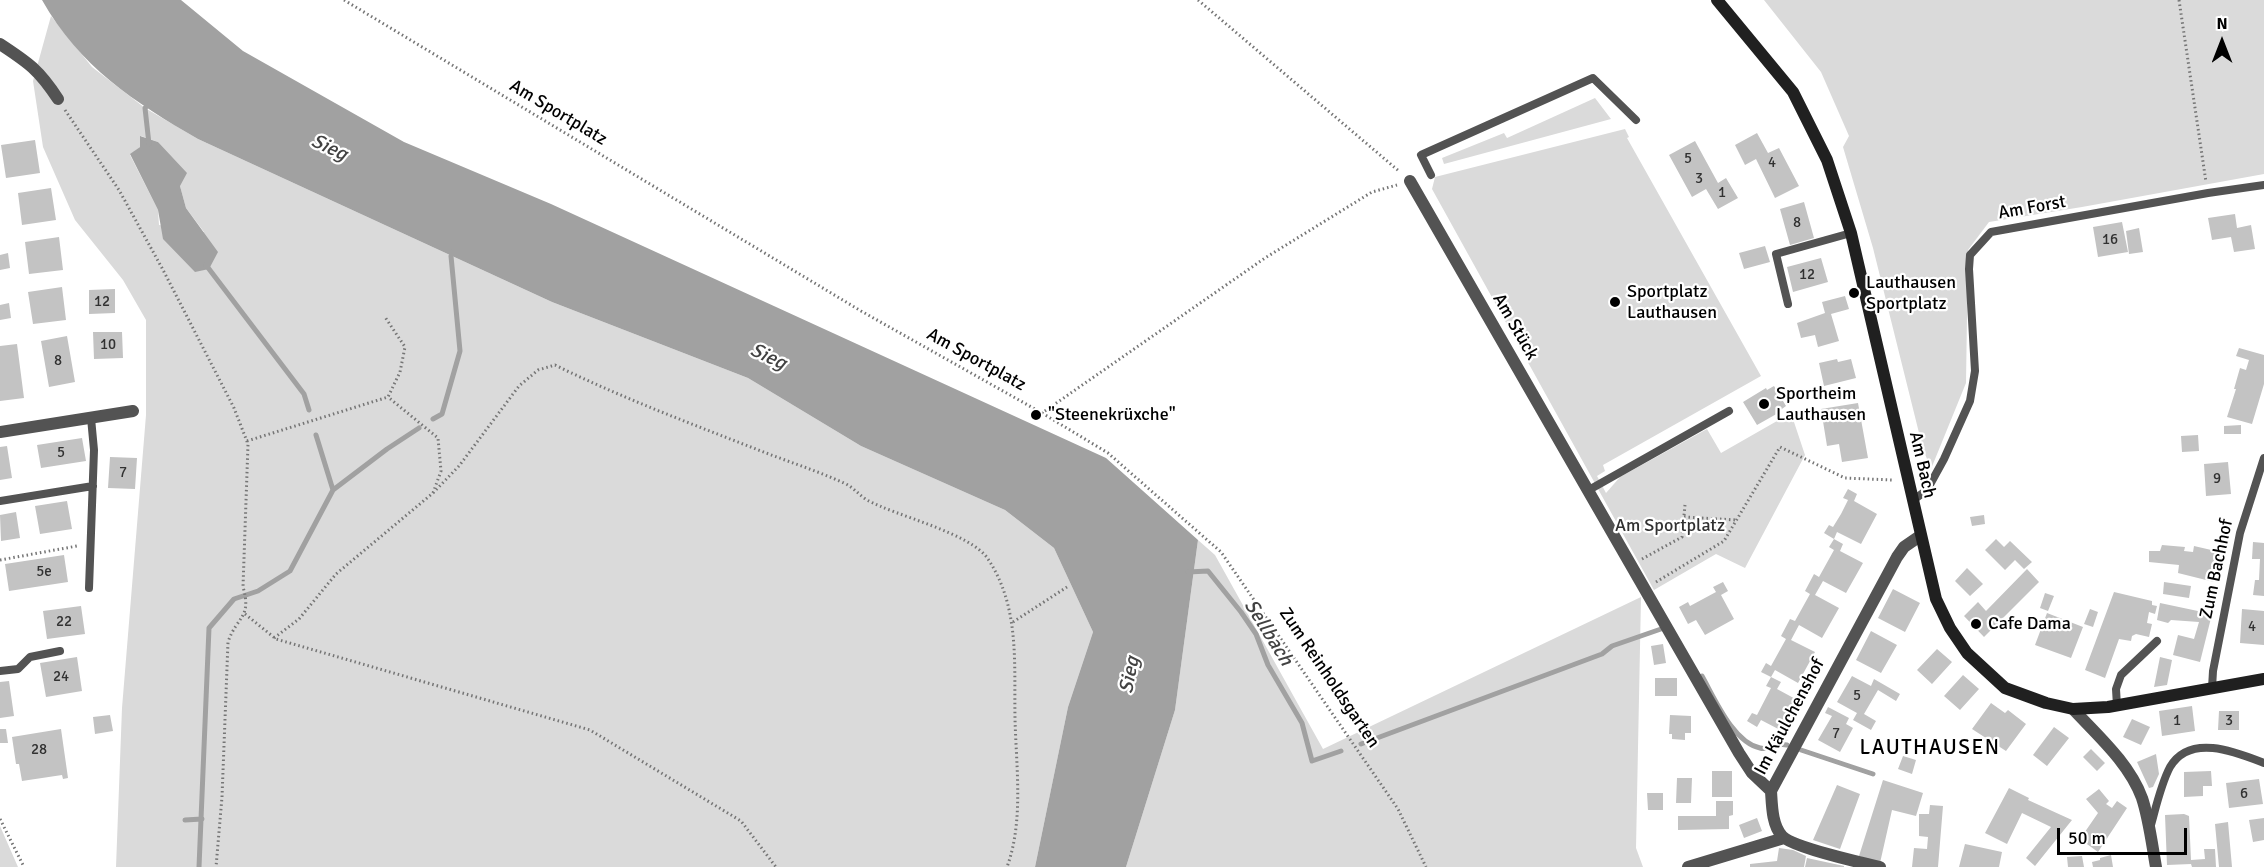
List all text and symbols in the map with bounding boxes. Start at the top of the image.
north arrow [2192,12,2252,72]
text: N [2216,14,2228,34]
street label: Am Sportplatz [505,75,611,151]
water label: Sieg [307,129,351,167]
house number: 5 [1684,150,1692,168]
house number: 4 [1768,154,1776,172]
house number: 3 [1695,170,1703,188]
house number: 1 [1718,184,1726,202]
street label: Am Forst [1996,191,2068,225]
house number: 8 [1793,214,1801,232]
house number: 16 [2102,231,2118,249]
house number: 12 [1799,266,1815,284]
place label: Lauthausen Sportplatz [1866,272,1956,314]
place label: Sportplatz Lauthausen [1627,281,1717,324]
marker: Lauthausen Sportplatz [1847,286,1861,300]
street label: Am Stück [1487,290,1543,364]
house number: 12 [94,293,110,311]
marker: Sportplatz Lauthausen [1608,295,1622,309]
street label: Am Sportplatz [923,324,1029,396]
house number: 10 [100,336,116,354]
water label: Sieg [746,338,790,376]
house number: 8 [54,352,62,370]
place label: Sportheim Lauthausen [1776,383,1866,426]
marker: Sportheim Lauthausen [1757,397,1771,411]
place label: "Steenekrüxche" [1048,404,1176,426]
marker: "Steenekrüxche" [1029,408,1043,422]
street label: Am Bach [1904,430,1940,500]
house number: 5 [57,444,65,462]
house number: 7 [119,464,127,482]
house number: 9 [2213,470,2221,488]
park label: Am Sportplatz [1615,515,1725,537]
street label: Zum Bachhof [2196,517,2238,621]
house number: 5e [36,563,52,581]
water label: Sellbach [1238,595,1298,671]
street label: Zum Reinholdsgarten [1274,604,1384,752]
house number: 22 [56,613,72,631]
place label: Cafe Dama [1988,613,2071,635]
marker: Cafe Dama [1969,617,1983,631]
house number: 4 [2248,618,2256,636]
water label: Sieg [1115,655,1145,695]
street label: Im Käulchenshof [1750,655,1830,779]
house number: 24 [53,668,69,686]
house number: 5 [1853,687,1861,705]
house number: 1 [2173,712,2181,730]
house number: 3 [2225,712,2233,730]
house number: 7 [1832,725,1840,743]
district label: LAUTHAUSEN [1859,735,2001,761]
house number: 28 [31,741,47,759]
house number: 6 [2240,785,2248,803]
scale bar [2060,816,2190,854]
text: 50 m [2068,827,2106,849]

